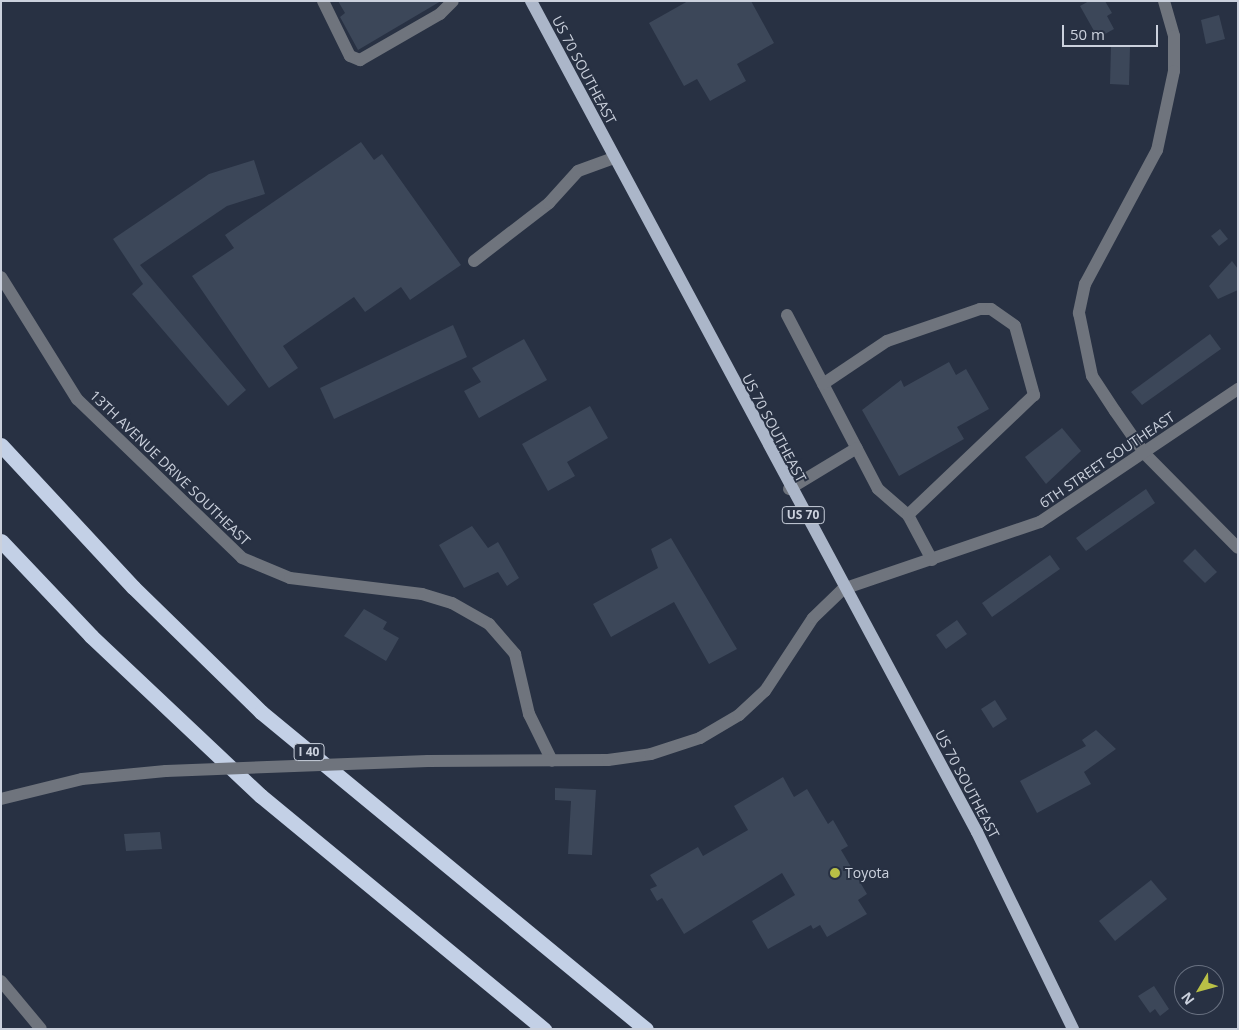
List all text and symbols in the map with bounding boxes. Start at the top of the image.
street label: US 70 SOUTHEAST [548,13,620,127]
scale bar [1064,15,1160,47]
text: 50 m [1070,24,1105,44]
street label: US 70 SOUTHEAST [738,371,810,485]
street label: 13TH AVENUE DRIVE SOUTHEAST [86,387,254,549]
street label: 6TH STREET SOUTHEAST [1036,408,1178,512]
road number: US 70 [780,506,826,524]
street label: US 70 SOUTHEAST [931,727,1003,841]
road number: I 40 [293,742,325,762]
place label: Toyota [845,865,889,881]
marker: Toyota [829,867,841,879]
north arrow [1174,965,1224,1015]
text: N [1176,988,1198,1009]

